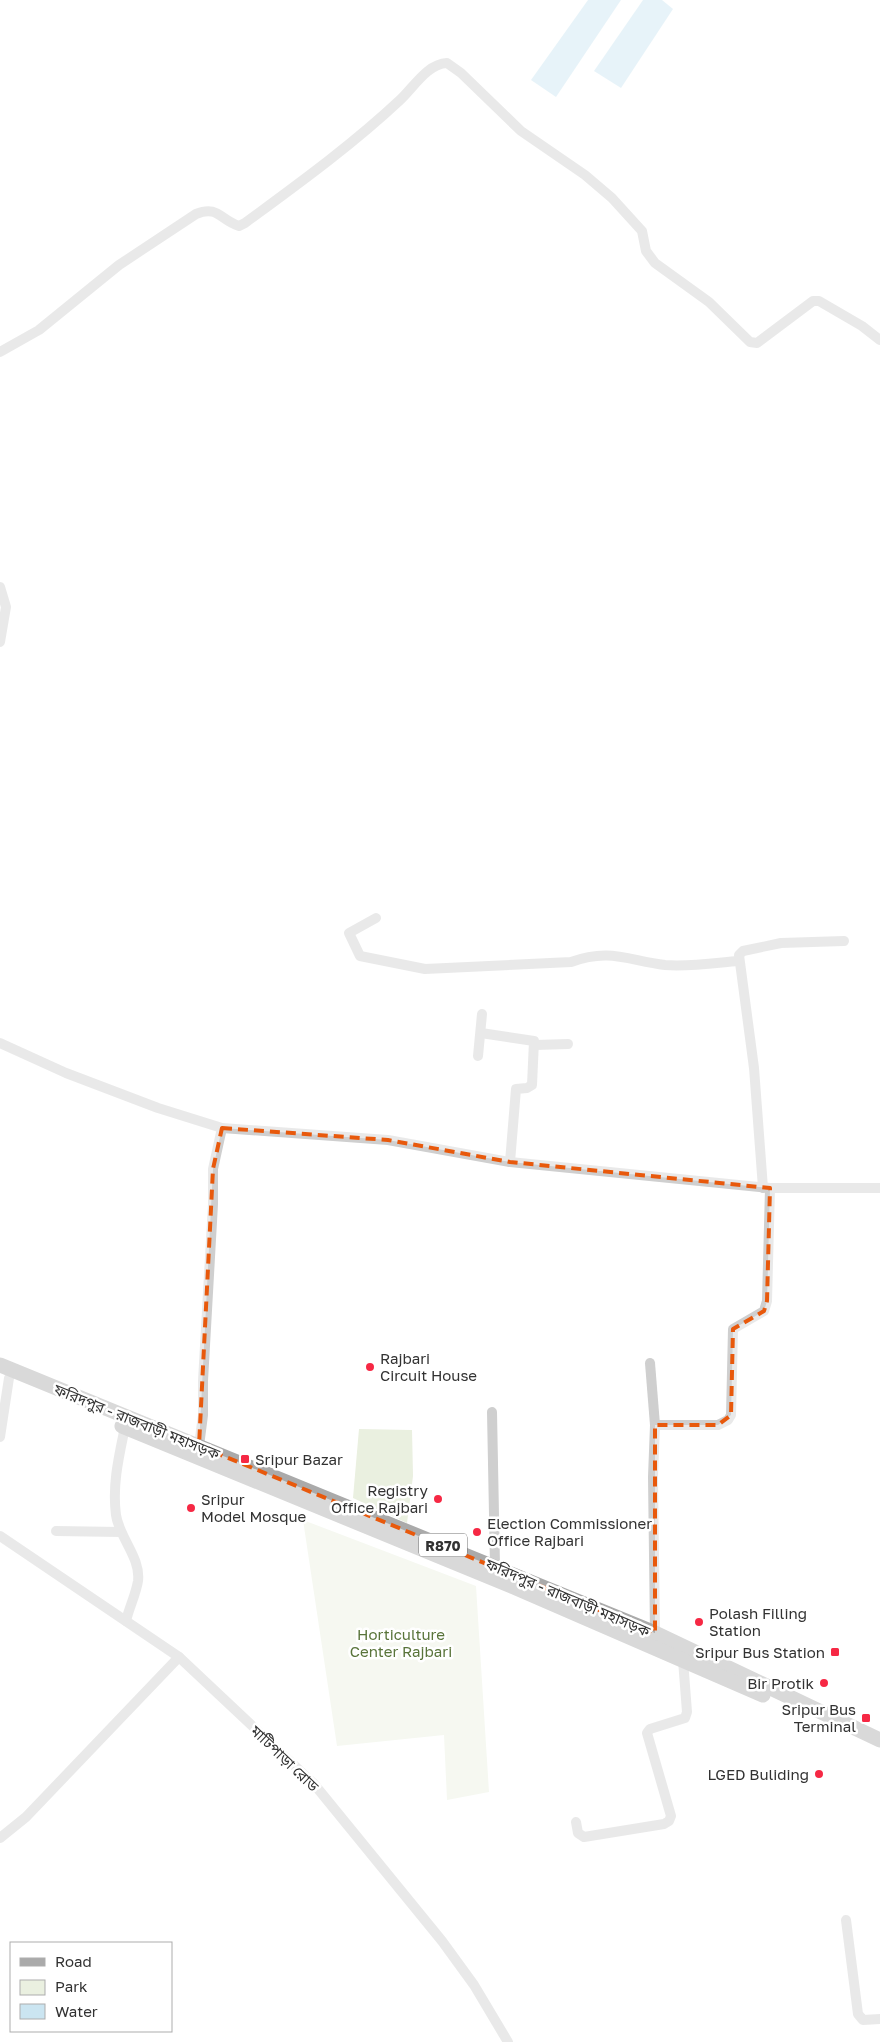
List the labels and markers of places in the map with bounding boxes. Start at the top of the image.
place label: Rajbari Circuit House [380,1349,477,1384]
marker: Rajbari Circuit House [364,1361,376,1373]
place label: Sripur Bazar [255,1450,343,1468]
marker: Sripur Bazar [239,1453,251,1465]
place label: Registry Office Rajbari [331,1481,429,1516]
place label: Sripur Model Mosque [201,1490,307,1525]
marker: Registry Office Rajbari [432,1493,444,1505]
marker: Sripur Model Mosque [185,1502,197,1514]
place label: Election Commissioner Office Rajbari [487,1514,652,1549]
marker: Election Commissioner Office Rajbari [471,1526,483,1538]
place label: Polash Filling Station [709,1604,807,1639]
marker: Polash Filling Station [693,1616,705,1628]
place label: Sripur Bus Station [695,1643,825,1661]
marker: Sripur Bus Station [829,1646,841,1658]
place label: Bir Protik [747,1674,815,1692]
marker: Bir Protik [818,1677,830,1689]
place label: Sripur Bus Terminal [782,1700,856,1735]
marker: Sripur Bus Terminal [860,1712,872,1724]
place label: LGED Buliding [707,1765,809,1783]
marker: LGED Buliding [813,1768,825,1780]

